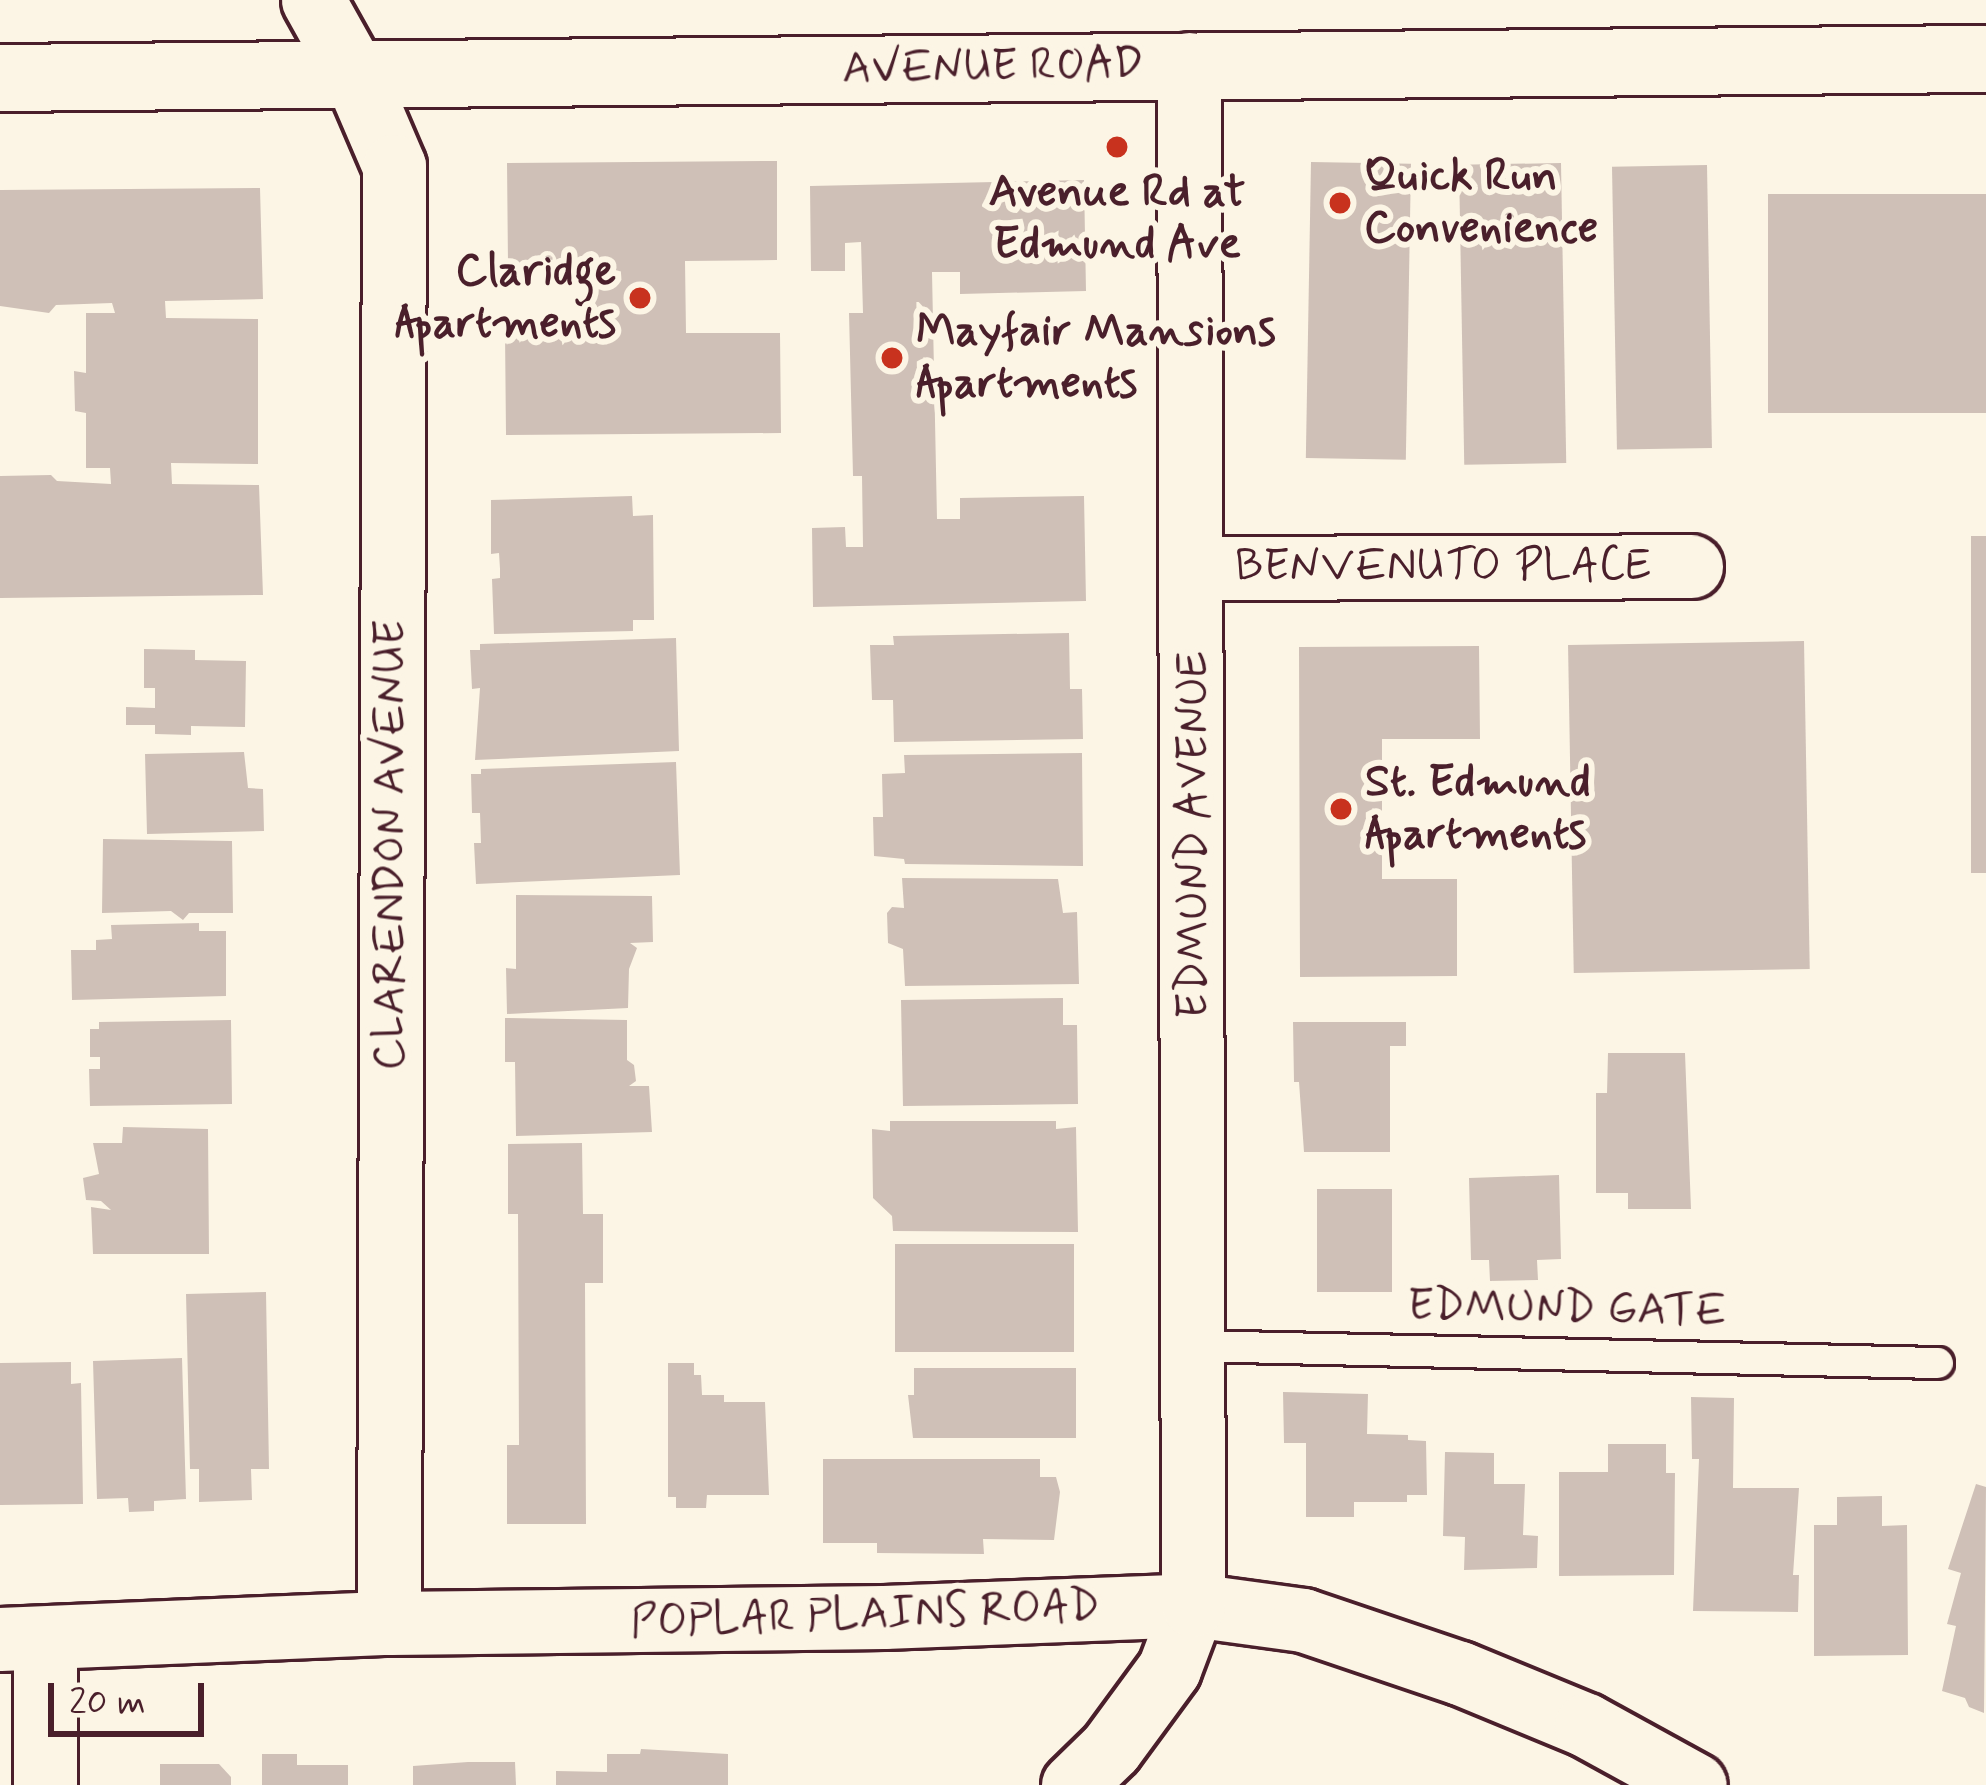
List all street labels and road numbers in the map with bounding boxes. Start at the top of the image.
street label: AVENUE ROAD [842,37,1144,97]
street label: BENVENUTO PLACE [1233,540,1653,594]
street label: CLARENDON AVENUE [364,620,418,1070]
street label: EDMUND AVENUE [1167,647,1221,1023]
street label: EDMUND GATE [1407,1279,1727,1339]
street label: POPLAR PLAINS ROAD [633,1580,1097,1650]

